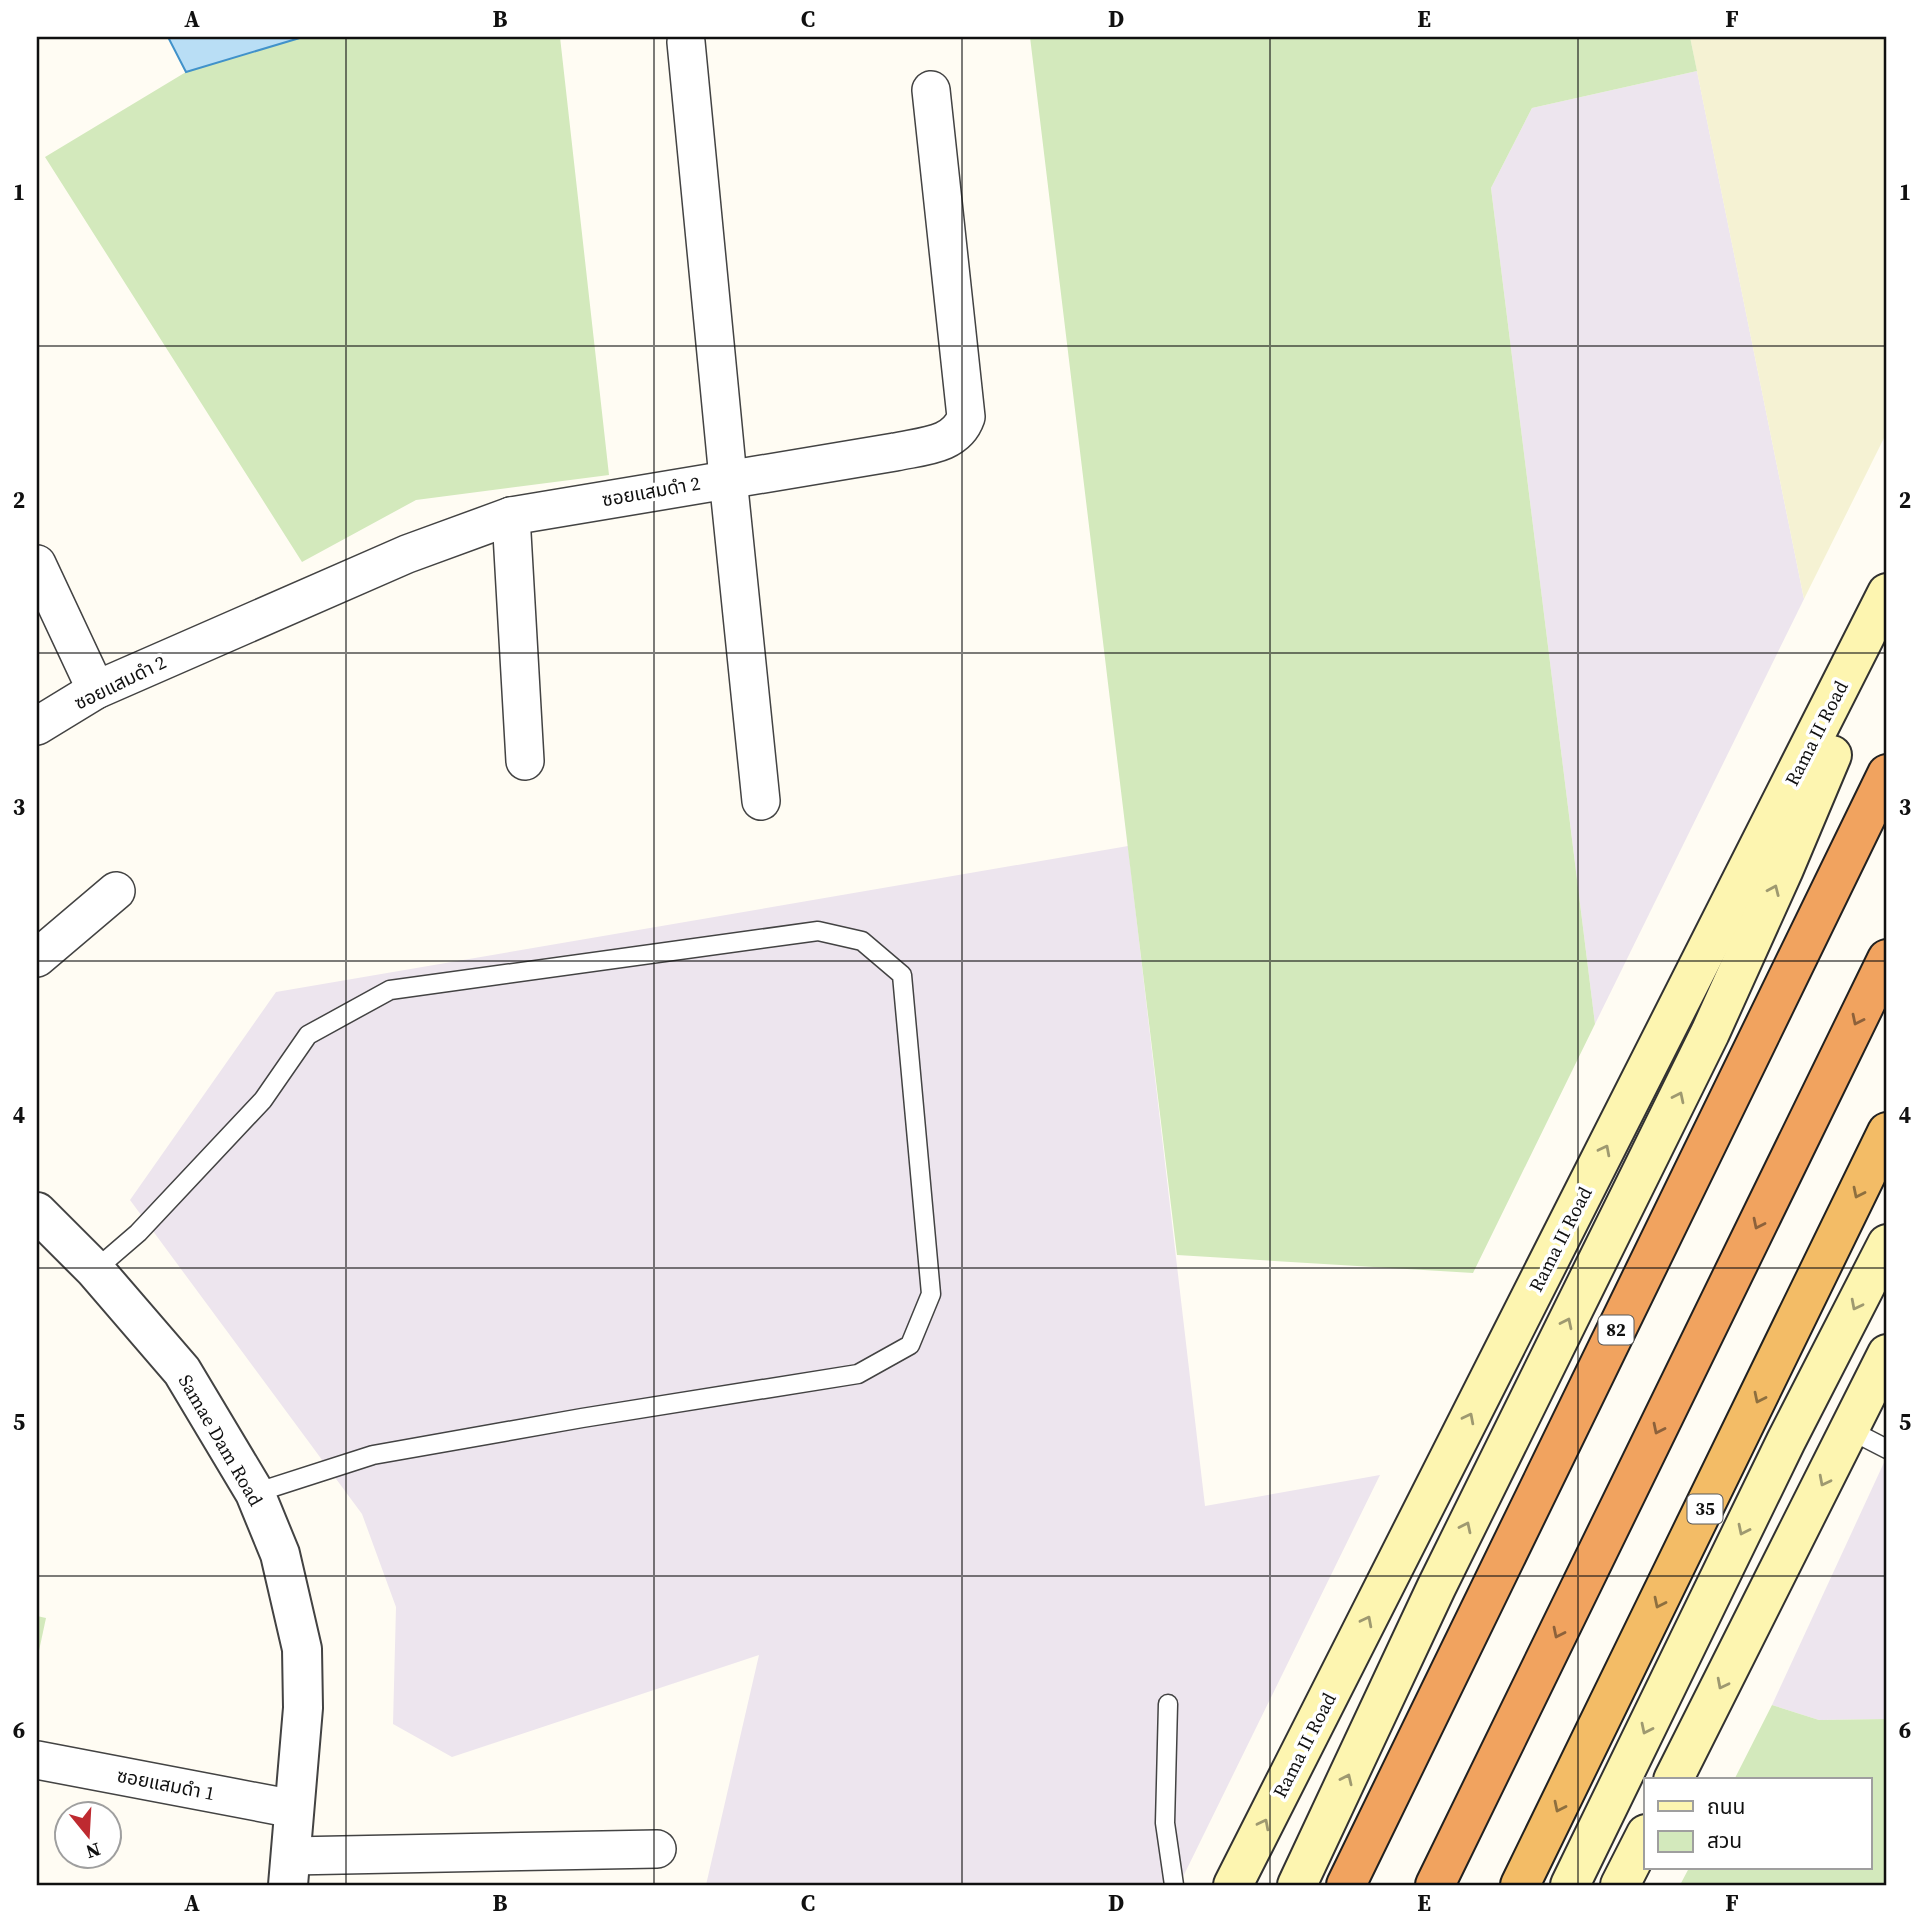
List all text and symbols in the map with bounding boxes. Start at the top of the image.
text: A [184,3,200,35]
text: B [493,3,508,35]
text: C [801,3,815,35]
text: D [1108,3,1124,35]
text: E [1417,3,1431,35]
text: F [1725,3,1739,35]
text: 1 [13,176,25,208]
text: 1 [1899,176,1911,208]
street label: ซอยแสมดำ 2 [600,470,702,512]
text: 2 [13,484,25,516]
text: 2 [1899,484,1911,516]
street label: ซอยแสมดำ 2 [70,649,170,715]
street label: Rama II Road [1778,676,1854,790]
text: 3 [13,791,25,823]
text: 3 [1899,791,1911,823]
one-way arrow [1766,885,1780,898]
one-way arrow [1852,1013,1866,1025]
one-way arrow [1670,1092,1684,1104]
text: 4 [13,1099,25,1131]
text: 4 [1899,1099,1911,1131]
one-way arrow [1597,1145,1611,1157]
street label: Rama II Road [1522,1182,1598,1296]
one-way arrow [1852,1186,1866,1198]
one-way arrow [1752,1217,1766,1229]
one-way arrow [1851,1297,1864,1310]
road number: 82 [1598,1316,1634,1344]
one-way arrow [1559,1318,1573,1330]
street label: Samae Dam Road [173,1369,269,1511]
one-way arrow [1753,1391,1767,1403]
text: 5 [13,1406,25,1438]
text: 5 [1899,1406,1911,1438]
one-way arrow [1461,1413,1475,1426]
one-way arrow [1652,1422,1666,1434]
one-way arrow [1818,1474,1832,1486]
road number: 35 [1688,1494,1722,1524]
one-way arrow [1458,1522,1472,1534]
one-way arrow [1738,1523,1752,1535]
one-way arrow [1654,1596,1668,1608]
one-way arrow [1358,1616,1372,1628]
one-way arrow [1553,1626,1567,1638]
one-way arrow [1716,1677,1730,1689]
street label: Rama II Road [1266,1688,1342,1802]
text: 6 [13,1714,25,1746]
text: 6 [1899,1714,1911,1746]
one-way arrow [1640,1722,1654,1734]
street label: ซอยแสมดำ 1 [115,1762,217,1806]
one-way arrow [1339,1774,1353,1786]
legend [1644,1778,1871,1870]
text: ถนน [1707,1792,1745,1821]
north arrow [52,1800,122,1870]
one-way arrow [1553,1800,1567,1812]
one-way arrow [1255,1819,1269,1831]
text: สวน [1707,1826,1742,1855]
text: N [83,1837,104,1866]
text: A [184,1887,200,1919]
text: B [493,1887,508,1919]
text: C [801,1887,815,1919]
text: D [1108,1887,1124,1919]
text: E [1417,1887,1431,1919]
text: F [1725,1887,1739,1919]

